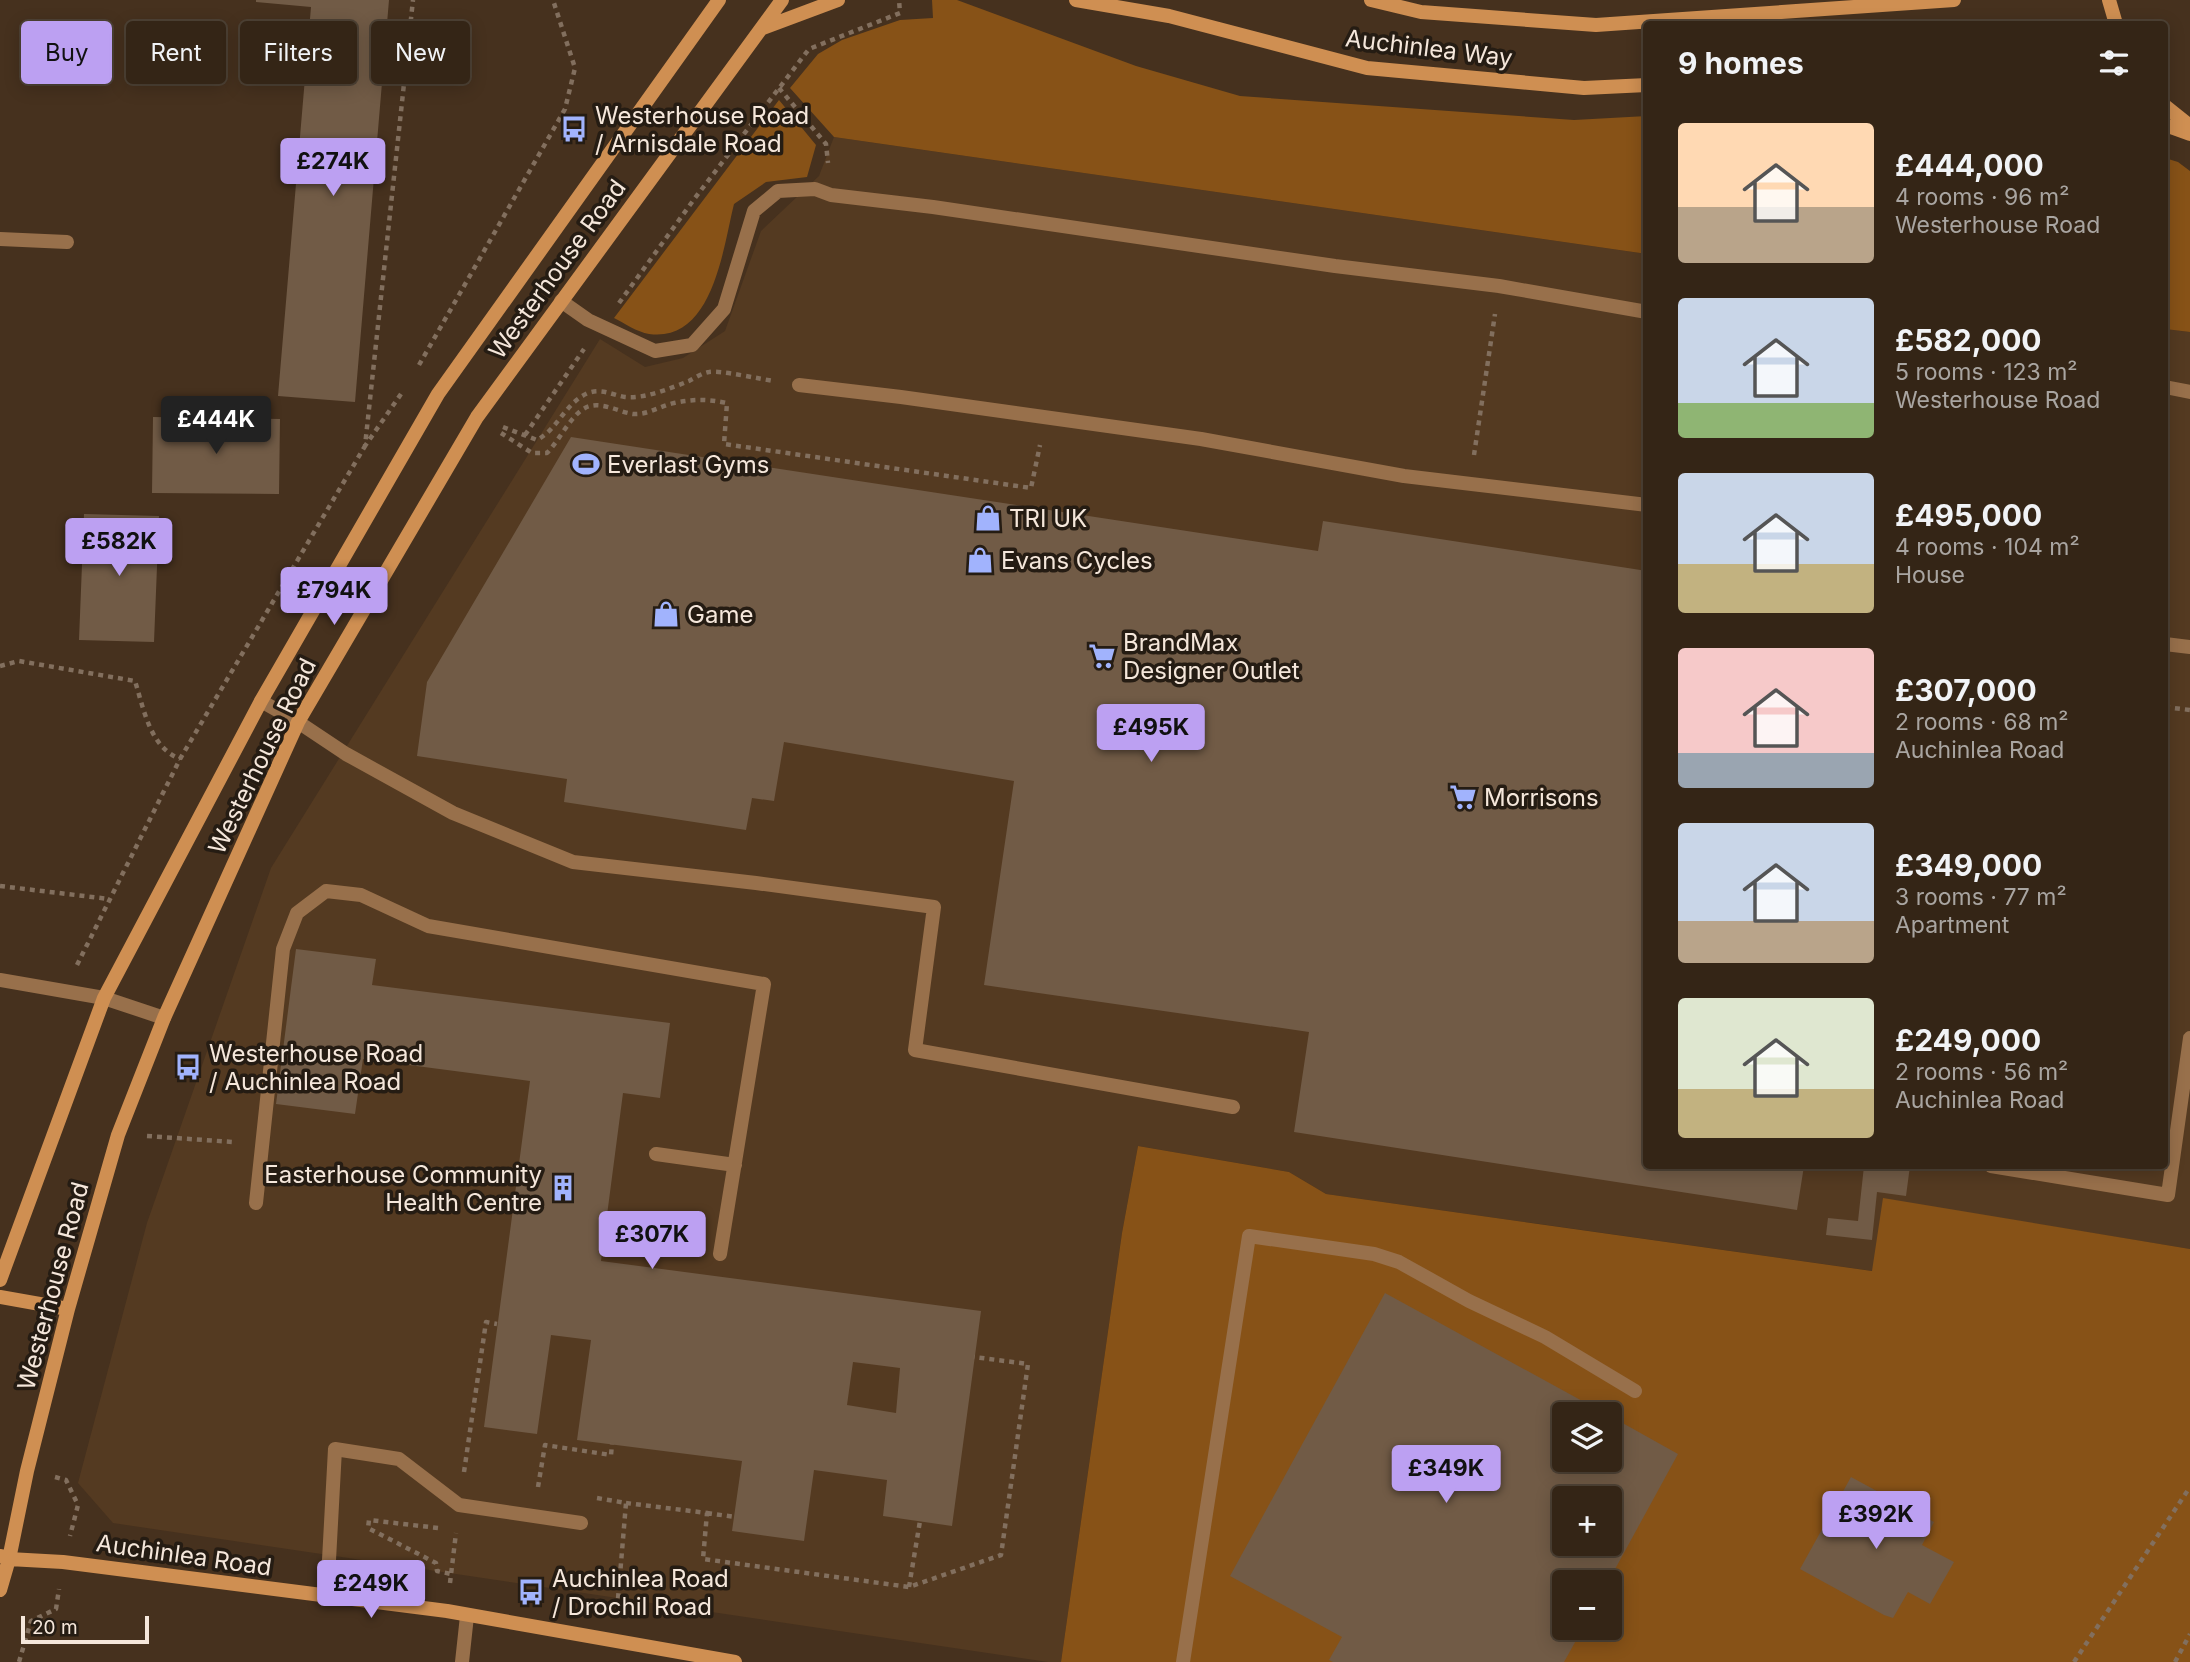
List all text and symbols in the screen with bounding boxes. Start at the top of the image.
chip: Buy [21,21,112,84]
chip: Rent [126,21,226,84]
chip: Filters [240,21,357,84]
chip: New [371,21,470,84]
street label: Auchinlea Way [1344,23,1514,73]
icon: filters [2095,44,2133,82]
text: 9 homes [1678,45,1804,81]
place label: Westerhouse Road / Arnisdale Road [595,101,809,158]
bus stop icon: Westerhouse Road / Arnisdale Road [559,114,589,144]
pin: £274K [284,138,382,198]
text: £274K [296,147,370,175]
text: £444,000 [1895,147,2044,183]
icon: home [1734,151,1818,235]
street label: Westerhouse Road [482,174,632,364]
text: 4 rooms · 96 m² [1895,183,2069,211]
text: Westerhouse Road [1895,211,2100,239]
text: £582,000 [1895,322,2042,358]
icon: home [1734,326,1818,410]
text: 5 rooms · 123 m² [1895,358,2078,386]
text: Westerhouse Road [1895,386,2100,414]
pin: £444K [167,396,265,456]
text: £444K [177,405,255,433]
sports icon: Everlast Gyms [571,449,601,479]
place label: Everlast Gyms [607,450,770,479]
text: £495,000 [1895,497,2042,533]
icon: home [1734,501,1818,585]
shop icon: TRI UK [973,503,1003,533]
place label: TRI UK [1009,504,1087,533]
pin: £582K [70,518,168,578]
text: £582K [81,527,157,555]
text: 4 rooms · 104 m² [1895,533,2080,561]
shop icon: Evans Cycles [965,545,995,575]
place label: Evans Cycles [1001,546,1153,575]
text: House [1895,561,1965,589]
pin: £794K [285,568,383,627]
text: £794K [297,576,371,604]
shop icon: Game [651,599,681,629]
place label: Game [687,600,753,629]
place label: BrandMax Designer Outlet [1123,628,1300,685]
supermarket icon: BrandMax Designer Outlet [1087,641,1117,671]
street label: Westerhouse Road [202,653,322,859]
text: £307,000 [1895,672,2037,708]
icon: home [1734,676,1818,760]
pin: £495K [1102,704,1200,764]
text: 2 rooms · 68 m² [1895,708,2068,736]
text: £495K [1113,713,1189,741]
text: Auchinlea Road [1895,736,2064,764]
supermarket icon: Morrisons [1448,782,1478,812]
place label: Morrisons [1484,783,1599,812]
text: £349,000 [1895,847,2042,883]
icon: home [1734,851,1818,935]
text: 3 rooms · 77 m² [1895,883,2067,911]
text: Apartment [1895,911,2009,939]
text: £249,000 [1895,1022,2041,1058]
icon: home [1734,1026,1818,1110]
place label: Westerhouse Road / Auchinlea Road [209,1039,423,1096]
bus stop icon: Westerhouse Road / Auchinlea Road [173,1052,203,1082]
text: 2 rooms · 56 m² [1895,1058,2068,1086]
text: Auchinlea Road [1895,1086,2064,1114]
place label: Easterhouse Community Health Centre [264,1160,542,1217]
building icon: Easterhouse Community Health Centre [548,1173,578,1203]
street label: Westerhouse Road [11,1179,95,1393]
pin: £307K [603,1212,701,1271]
text: £307K [615,1220,689,1248]
map controls [1552,1402,1622,1640]
button: layers [1552,1402,1622,1472]
pin: £349K [1397,1446,1495,1505]
text: £349K [1408,1454,1484,1482]
button: + [1552,1486,1622,1556]
pin: £392K [1827,1492,1925,1551]
text: £392K [1838,1500,1914,1528]
street label: Auchinlea Road [94,1528,274,1582]
pin: £249K [322,1560,420,1620]
place label: Auchinlea Road / Drochil Road [552,1564,729,1621]
text: £249K [333,1569,409,1597]
button: − [1552,1570,1622,1640]
bus stop icon: Auchinlea Road / Drochil Road [516,1577,546,1607]
scale bar [21,1613,149,1645]
text: 20 m [32,1616,78,1639]

